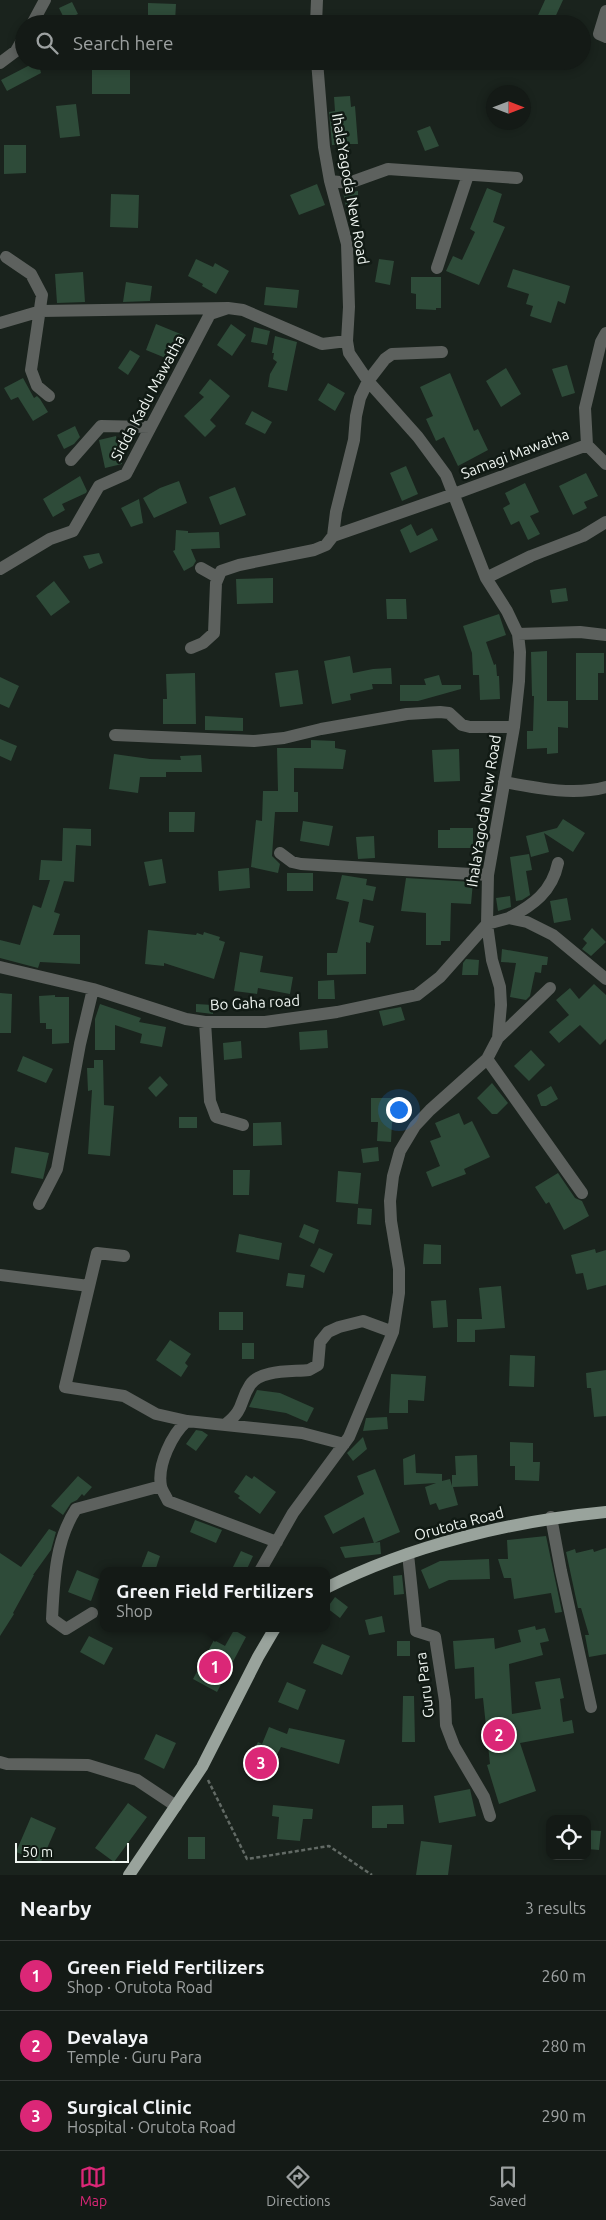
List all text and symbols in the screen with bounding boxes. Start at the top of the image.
search box [15,15,591,70]
icon: search [33,29,61,57]
text: Search here [73,32,173,54]
north arrow [486,85,531,130]
street label: IhalaYagoda New Road [329,112,372,266]
street label: Sidda Kadu Mawatha [107,332,188,464]
street label: Samagi Mawatha [458,425,571,482]
street label: IhalaYagoda New Road [463,734,504,888]
street label: Bo Gaha road [210,992,300,1013]
your location [386,1097,412,1123]
street label: Orutota Road [412,1503,506,1544]
popup [100,1567,330,1632]
text: Green Field Fertilizers [116,1580,314,1602]
text: Shop [116,1602,153,1620]
pin: 1 [199,1648,231,1686]
street label: Guru Para [412,1651,437,1719]
pin: 2 [483,1716,515,1754]
pin: 3 [245,1744,277,1782]
map controls [546,1815,591,1860]
button: locate [546,1815,591,1860]
scale bar [15,1840,129,1863]
text: 50 m [22,1844,53,1860]
text: Nearby [20,1896,91,1920]
text: 3 results [525,1899,586,1917]
text: Green Field Fertilizers [67,1956,264,1978]
text: 1 [31,1967,41,1985]
text: 260 m [541,1967,586,1985]
text: Shop · Orutota Road [67,1978,213,1996]
text: Devalaya [67,2026,149,2048]
text: 2 [31,2037,41,2055]
text: 280 m [541,2037,586,2055]
text: Temple · Guru Para [67,2048,202,2066]
text: Surgical Clinic [67,2096,191,2118]
text: 3 [31,2107,41,2125]
text: 290 m [541,2107,586,2125]
text: Hospital · Orutota Road [67,2118,236,2136]
tab: Map [79,2163,107,2209]
tab: Directions [266,2163,330,2209]
tab: Saved [489,2163,527,2209]

